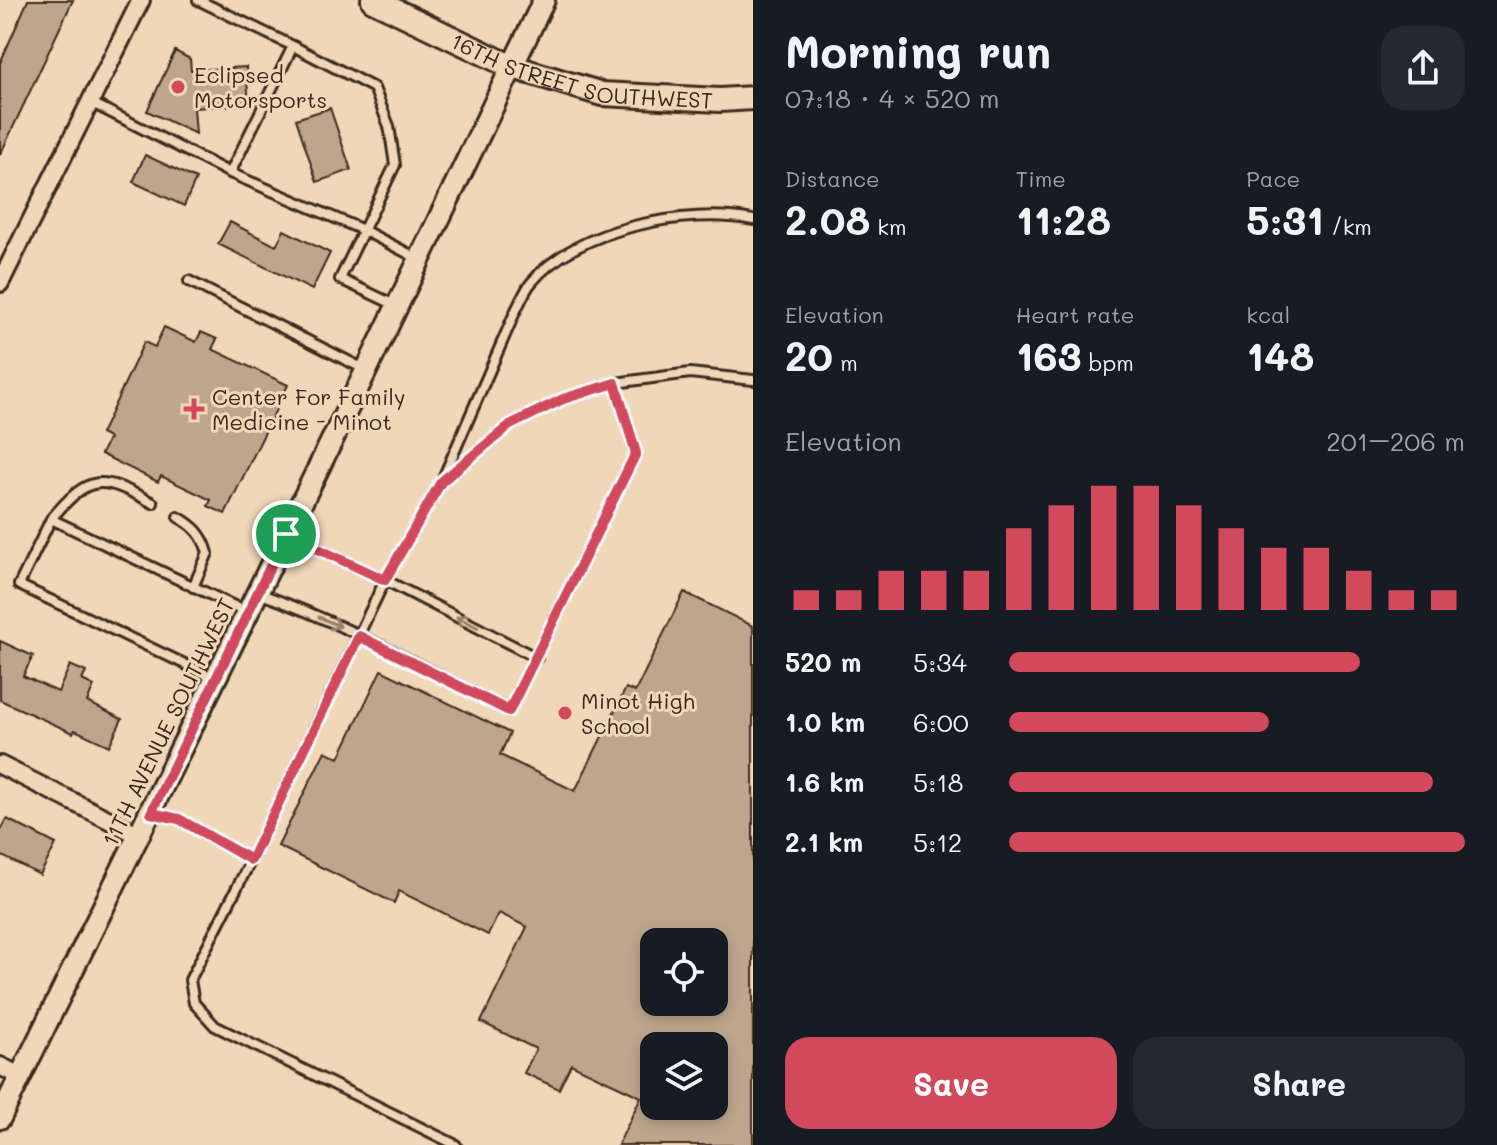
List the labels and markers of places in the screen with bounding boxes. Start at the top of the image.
place label: Eclipsed Motorsports [194,60,327,114]
marker: Eclipsed Motorsports [169,78,187,96]
place label: Center For Family Medicine - Minot [212,382,406,436]
marker: Center For Family Medicine - Minot [183,398,205,420]
pin [252,500,320,568]
place label: Minot High School [581,686,695,740]
marker: Minot High School [556,704,574,722]

